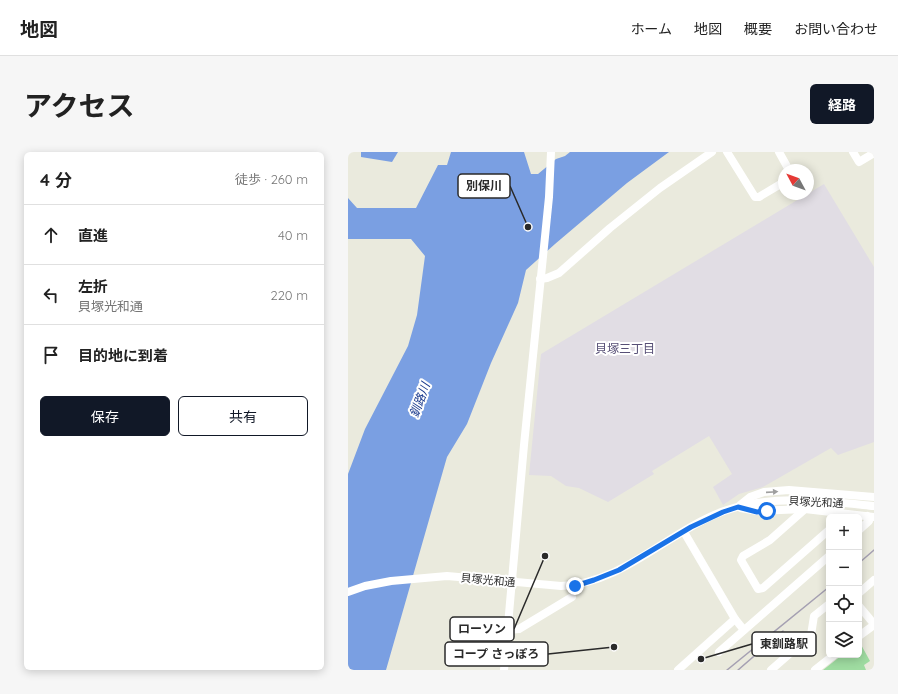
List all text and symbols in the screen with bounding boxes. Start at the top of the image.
text: 地図 [20,17,58,41]
text: ホーム [630,20,672,38]
text: 地図 [694,20,722,38]
text: 概要 [744,20,772,38]
text: お問い合わせ [794,20,878,38]
button: 経路 [810,84,874,124]
text: アクセス [24,88,135,123]
north arrow [778,164,814,200]
text: 4 分 [40,169,72,190]
text: 徒歩 · 260 m [235,171,308,187]
callout: 別保川 [458,174,510,198]
text: 別保川 [466,178,502,193]
icon: ahead [40,224,62,246]
text: 直進 [78,226,108,245]
text: 40 m [278,227,308,243]
text: 左折 [78,277,108,296]
icon: left [40,284,62,306]
text: 220 m [270,287,308,303]
text: 貝塚光和通 [78,298,143,314]
district label: 貝塚三丁目 [595,341,655,356]
icon: arrive [40,344,62,366]
text: 目的地に到着 [78,346,168,365]
water label: 釧路川 [406,378,433,419]
button: 保存 [40,396,170,436]
button: 共有 [178,396,308,436]
one-way arrow [766,488,778,495]
street label: 貝塚光和通 [788,494,844,510]
route start [758,502,776,520]
map controls [826,514,862,658]
button: + [826,514,862,550]
button: − [826,550,862,586]
street label: 貝塚光和通 [460,571,516,589]
route end [566,577,584,595]
button: locate [826,586,862,622]
callout: ローソン [450,617,514,641]
text: ローソン [458,621,506,636]
button: layers [826,622,862,658]
callout: 東釧路駅 [752,632,816,656]
text: 東釧路駅 [760,636,808,651]
callout: コープ さっぽろ [445,642,548,666]
text: コープ さっぽろ [453,646,539,661]

